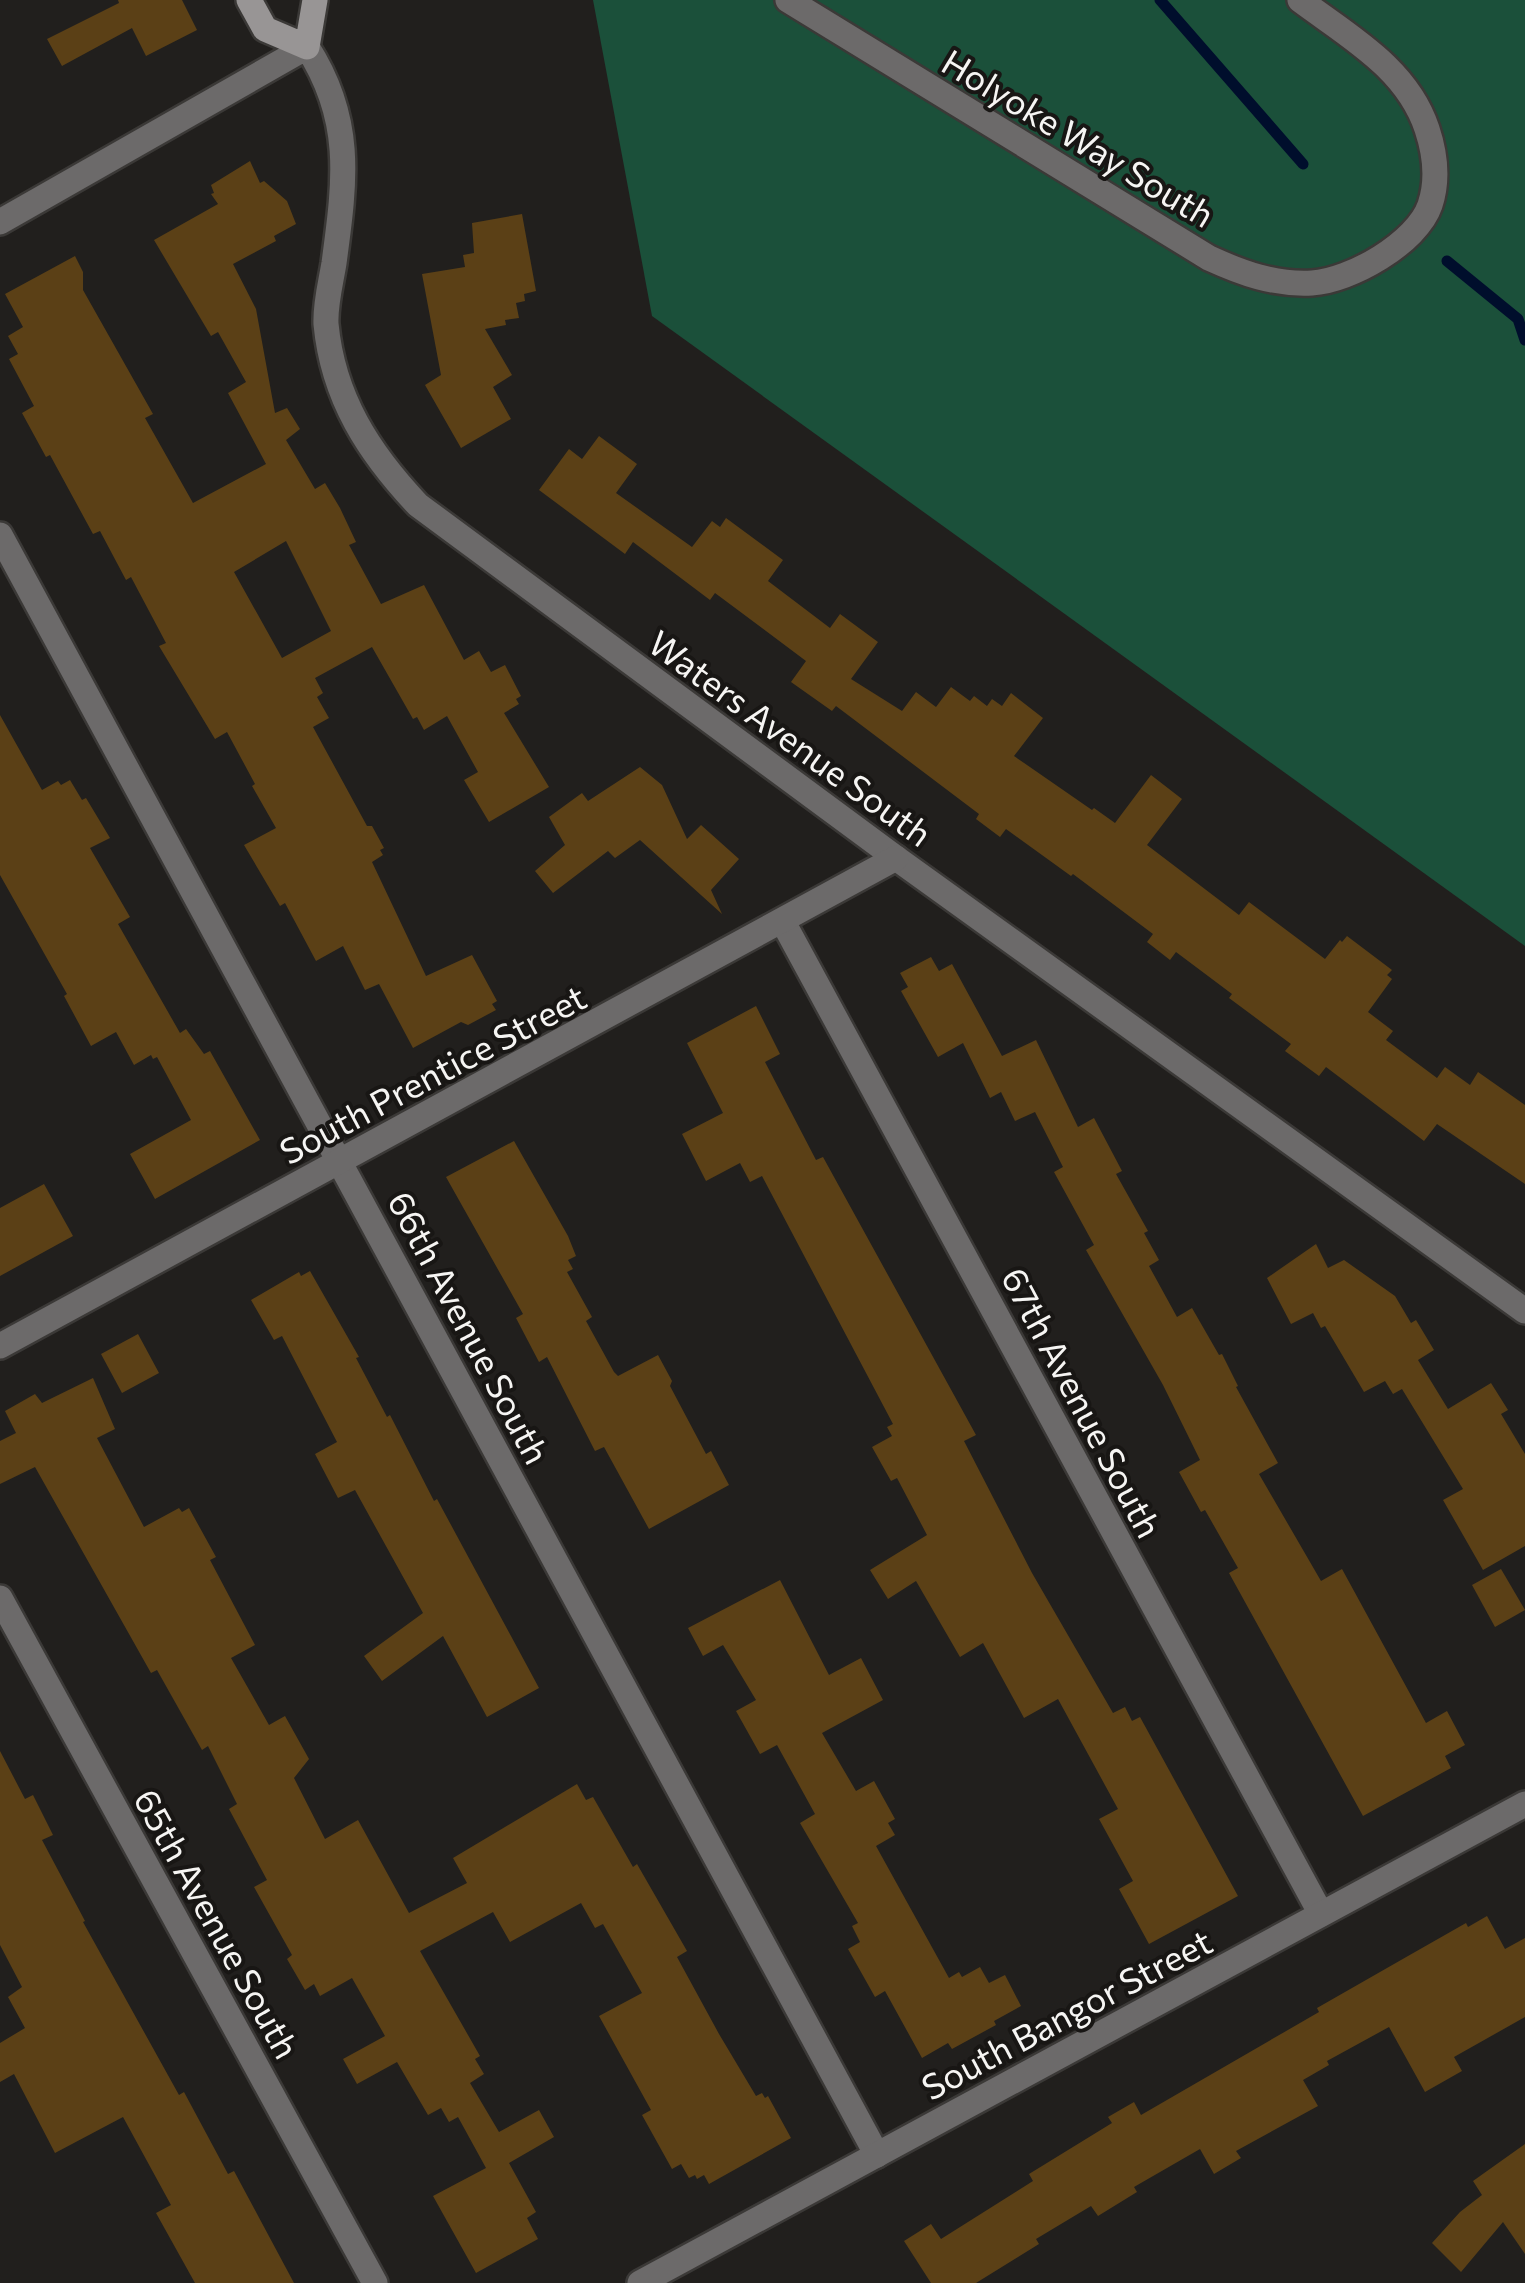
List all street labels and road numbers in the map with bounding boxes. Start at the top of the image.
street label: Holyoke Way South [935,39,1223,235]
street label: Waters Avenue South [641,620,941,854]
street label: South Prentice Street [271,974,593,1172]
street label: 66th Avenue South [380,1183,560,1471]
street label: 67th Avenue South [994,1260,1172,1544]
street label: 65th Avenue South [126,1781,310,2065]
street label: South Bangor Street [914,1918,1218,2108]

